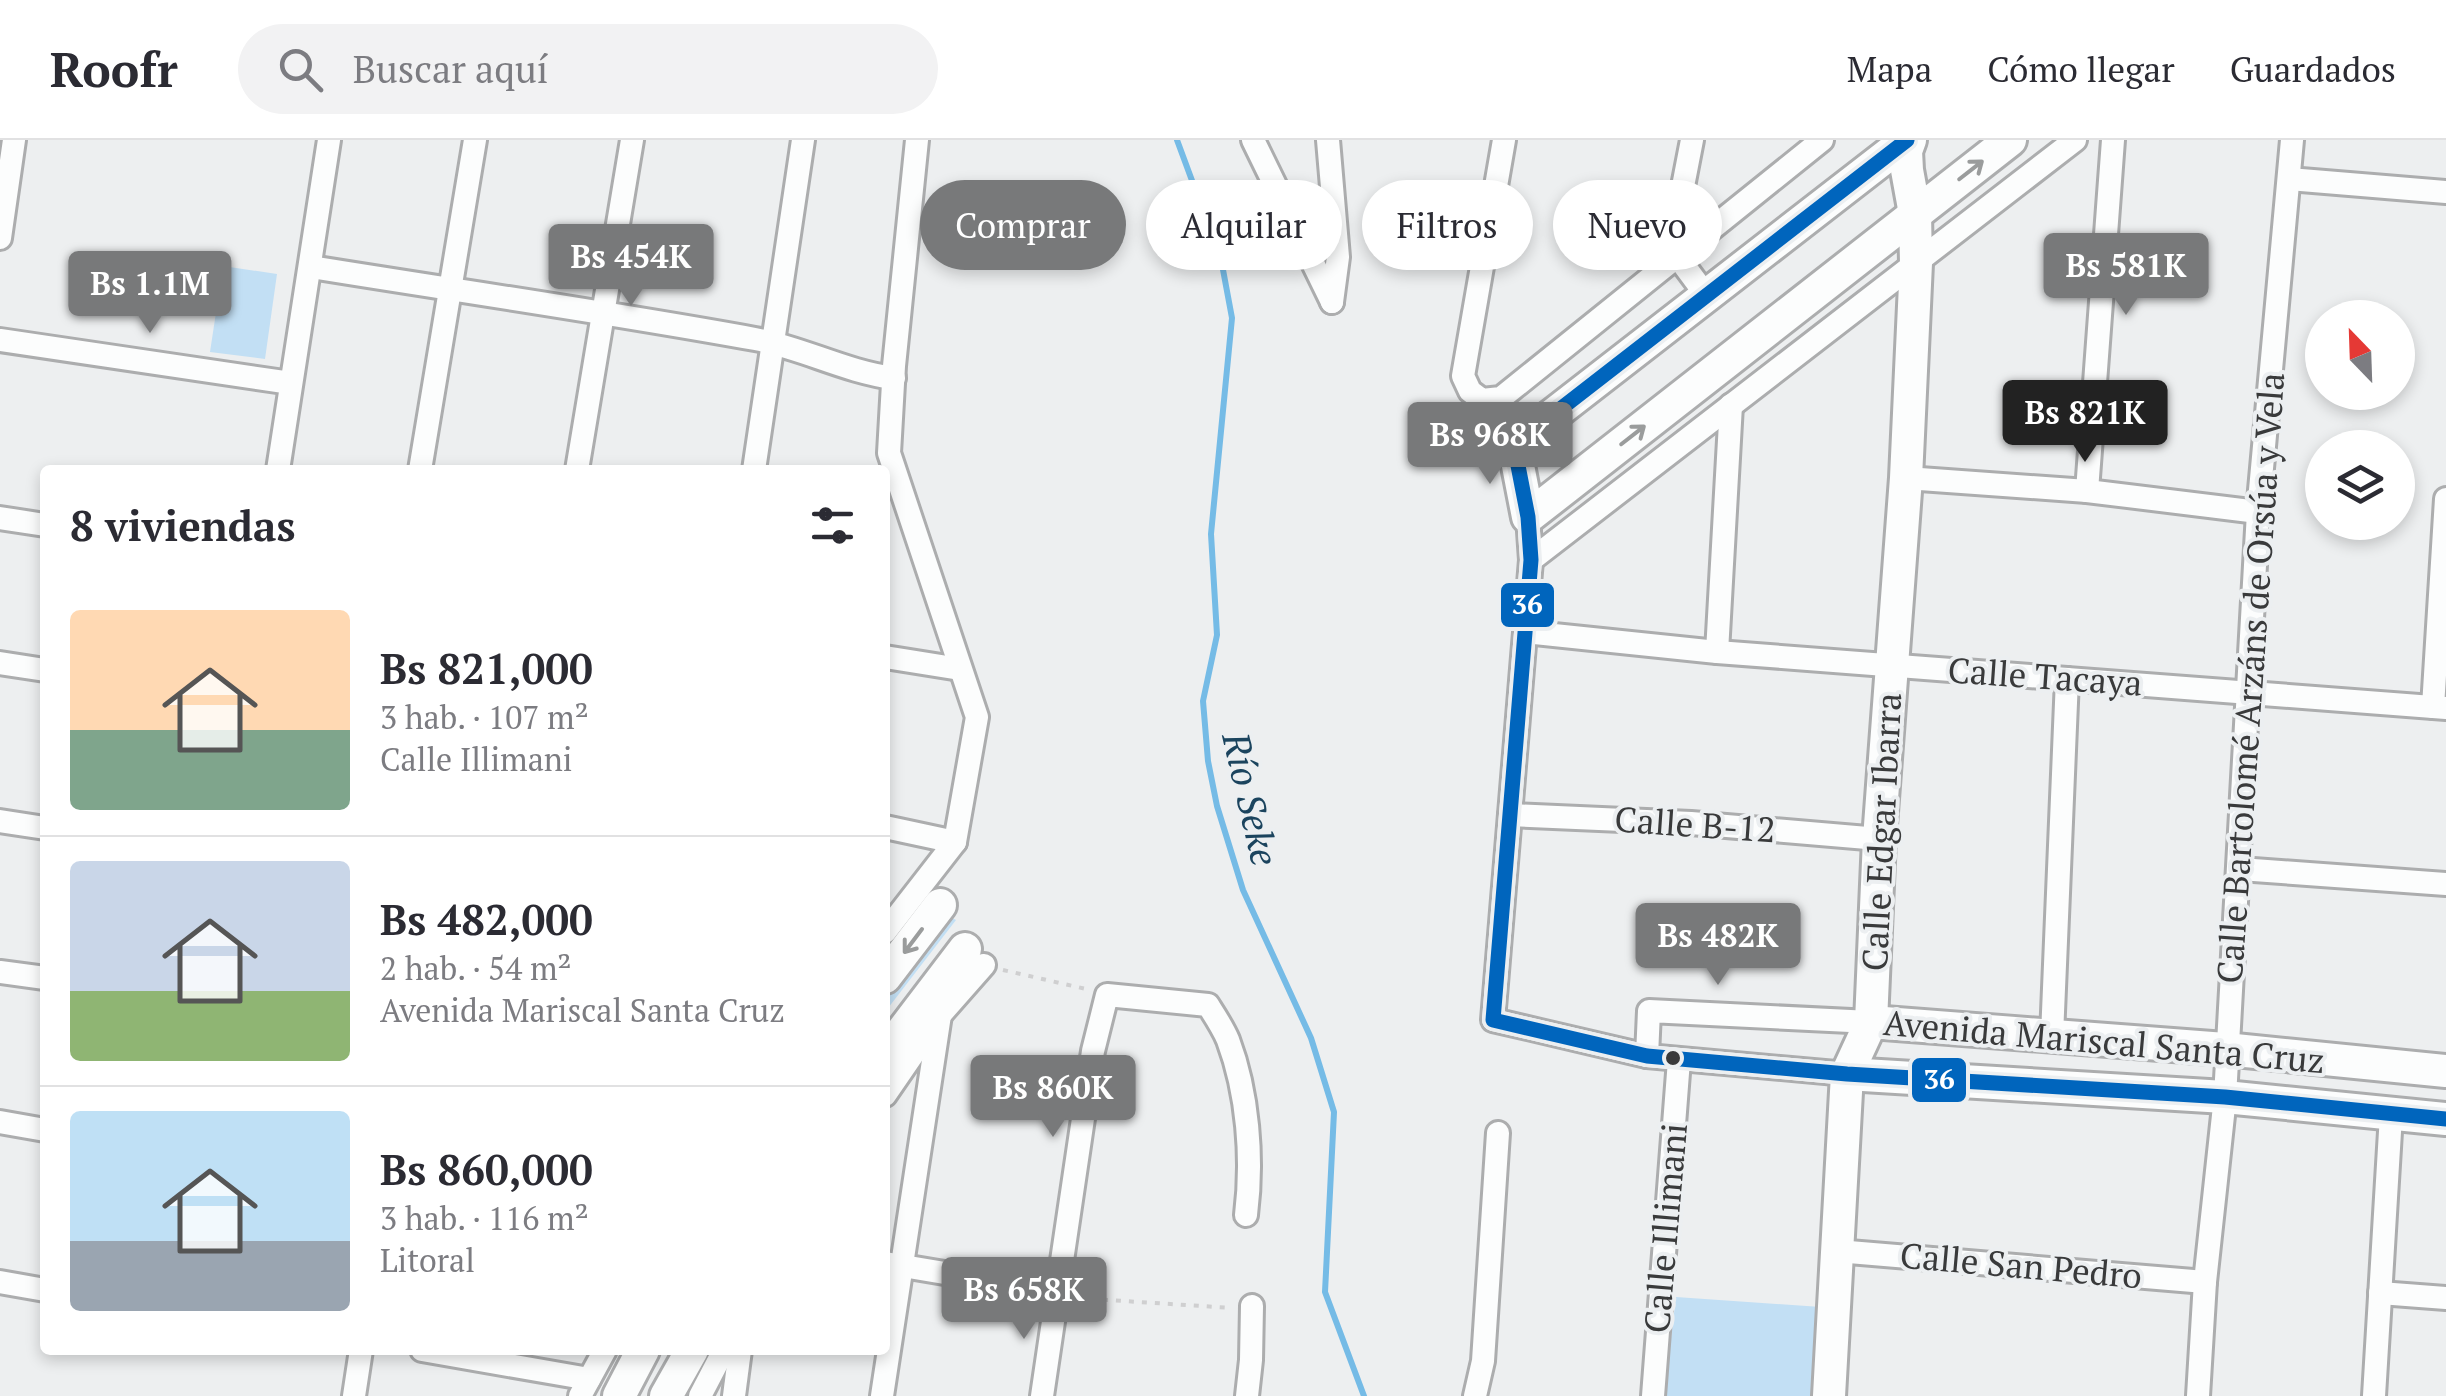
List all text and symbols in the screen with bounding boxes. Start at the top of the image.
search box [238,24,938,114]
text: Roofr [50,37,178,101]
icon: search [273,42,328,97]
text: Buscar aquí [353,44,548,94]
text: Mapa [1847,46,1932,92]
text: Cómo llegar [1987,46,2175,92]
text: Guardados [2230,46,2396,92]
one-way arrow [1957,160,1984,181]
chip: Comprar [920,180,1126,270]
chip: Alquilar [1146,180,1342,270]
chip: Filtros [1362,180,1533,270]
chip: Nuevo [1553,180,1722,270]
pin: Bs 454K [539,224,723,309]
pin: Bs 581K [2034,233,2218,318]
text: Bs 454K [571,235,691,277]
text: Bs 581K [2066,244,2186,286]
pin: Bs 1.1M [58,251,242,336]
text: Bs 1.1M [90,262,210,304]
north arrow [2305,300,2415,410]
map controls [2305,300,2415,540]
street label: Calle Bartolomé Arzáns de Orsúa y Vela [2206,371,2294,985]
pin: Bs 821K [1993,380,2177,465]
text: Bs 821K [2025,391,2145,433]
pin: Bs 968K [1398,402,1582,487]
text: Bs 968K [1430,413,1550,455]
one-way arrow [1619,425,1645,447]
button: layers [2305,430,2415,540]
text: 8 viviendas [70,497,295,553]
icon: filters [805,498,860,553]
line badge: 36 [1499,581,1556,629]
text: 36 [1511,585,1543,622]
text: Bs 821,000 [380,640,593,696]
street label: Calle Tacaya [1946,646,2144,706]
icon: home [150,650,270,770]
street label: Calle Edgar Ibarra [1851,692,1911,972]
text: 3 hab. · 107 m² [380,696,588,738]
water label: Río Seke [1211,726,1291,870]
text: Calle Illimani [380,738,572,780]
street label: Calle B-12 [1613,795,1777,853]
text: Bs 482,000 [380,891,593,947]
icon: home [150,901,270,1021]
pin: Bs 482K [1626,903,1810,988]
text: Bs 482K [1658,914,1778,956]
one-way arrow [902,927,923,954]
text: 2 hab. · 54 m² [380,947,571,989]
text: Avenida Mariscal Santa Cruz [380,989,785,1031]
street label: Avenida Mariscal Santa Cruz [1882,999,2327,1083]
unlabelled marker [1663,1048,1683,1068]
pin: Bs 860K [961,1055,1145,1140]
line badge: 36 [1910,1056,1968,1104]
text: 36 [1923,1060,1955,1097]
text: Bs 860K [993,1066,1113,1108]
street label: Calle Illimani [1633,1121,1697,1335]
text: Bs 860,000 [380,1141,593,1197]
icon: home [150,1151,270,1271]
text: 3 hab. · 116 m² [380,1197,588,1239]
street label: Calle San Pedro [1898,1232,2144,1298]
text: Litoral [380,1239,475,1281]
pin: Bs 658K [932,1257,1116,1342]
text: Bs 658K [964,1268,1084,1310]

